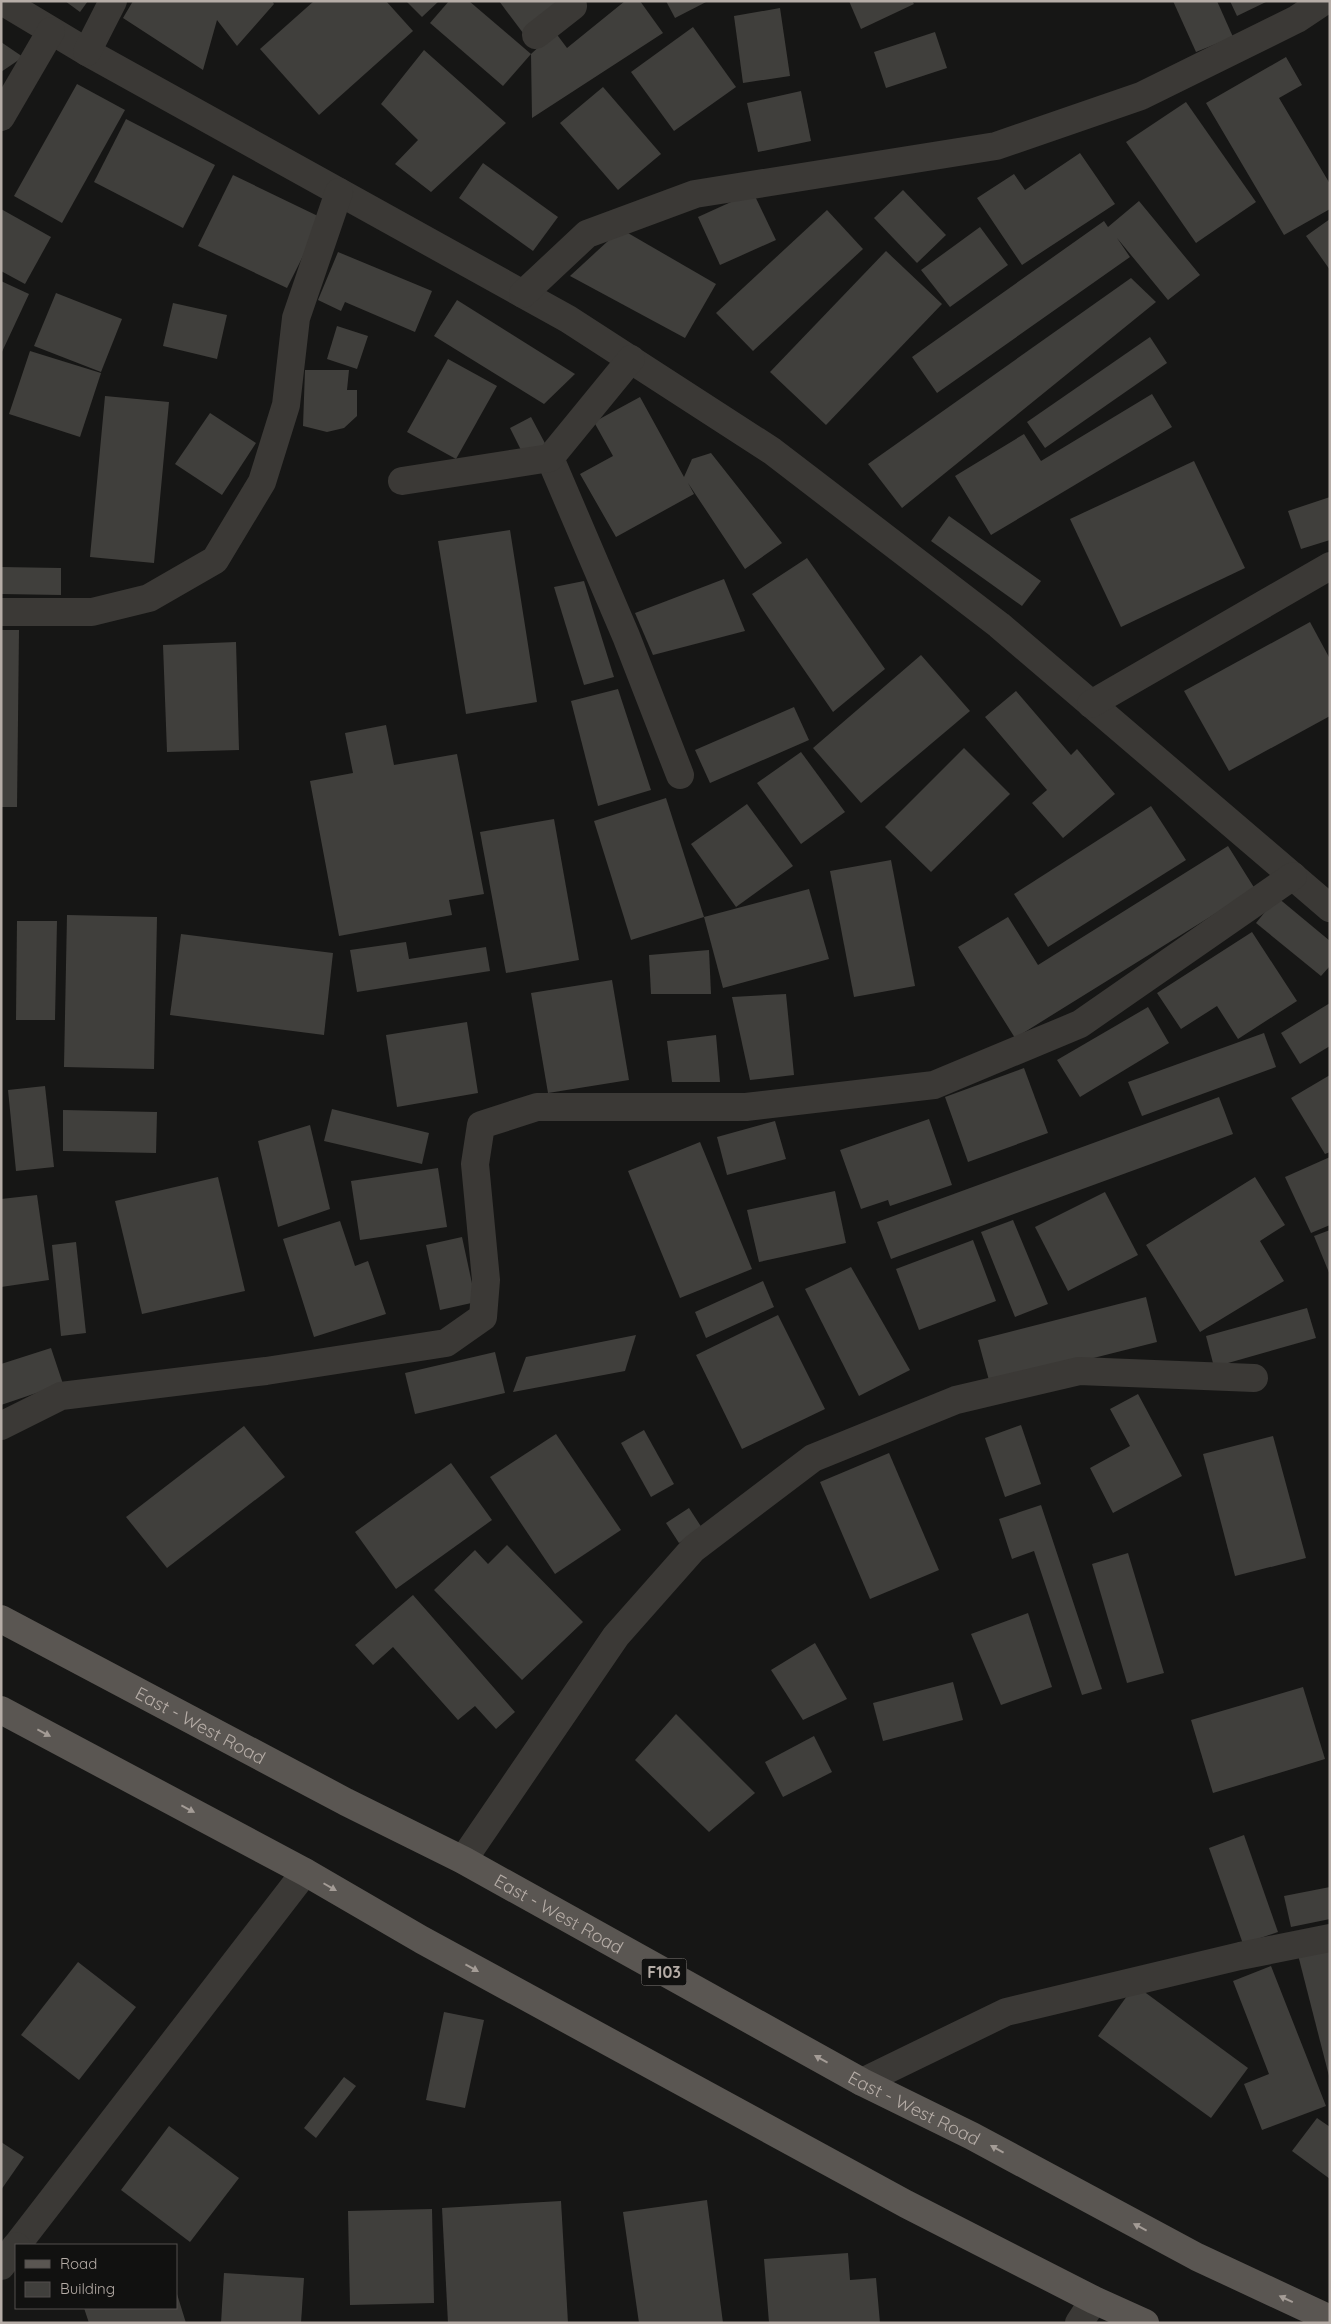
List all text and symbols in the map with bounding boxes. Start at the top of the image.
street label: East - West Road [132,1681,270,1769]
one-way arrow [37,1729,52,1737]
one-way arrow [181,1805,194,1814]
street label: East - West Road [490,1868,628,1958]
one-way arrow [323,1883,338,1891]
road number: F103 [642,1958,686,1985]
one-way arrow [465,1963,478,1972]
one-way arrow [814,2055,829,2063]
street label: East - West Road [844,2065,984,2150]
one-way arrow [990,2145,1004,2153]
one-way arrow [1133,2223,1147,2231]
legend [15,2244,178,2309]
text: Road [60,2254,97,2273]
text: Building [60,2279,115,2298]
one-way arrow [1279,2294,1293,2302]

